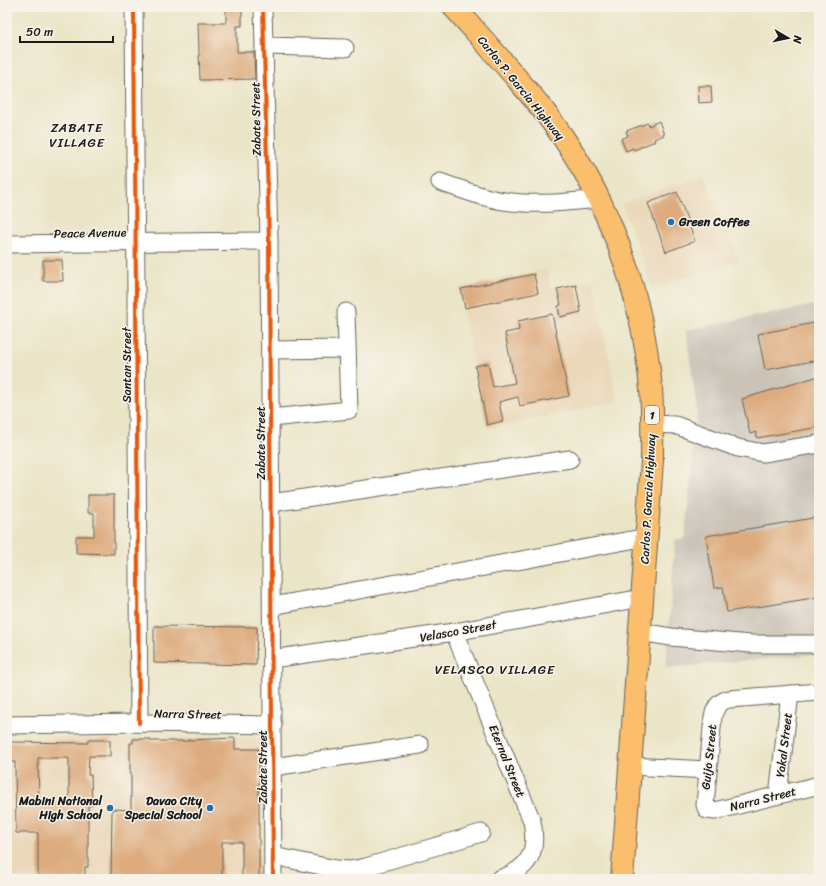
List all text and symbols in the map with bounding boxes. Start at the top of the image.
scale bar [20,18,113,44]
north arrow [768,18,808,58]
text: 50 m [26,21,53,43]
street label: Carlos P. Garcia Highway [471,30,571,146]
text: N [787,33,808,45]
street label: Zabate Street [244,82,268,156]
district label: ZABATE VILLAGE [49,116,105,154]
place label: Green Coffee [678,211,751,233]
marker: Green Coffee [666,217,676,227]
street label: Peace Avenue [53,221,127,245]
street label: Santan Street [116,326,138,403]
street label: Zabate Street [250,406,272,480]
road number: 1 [645,406,659,424]
street label: Carlos P. Garcia Highway [634,433,662,565]
street label: Velasco Street [418,613,499,649]
district label: VELASCO VILLAGE [435,658,555,681]
street label: Narra Street [154,702,222,726]
street label: Yakal Street [769,712,799,778]
street label: Eternal Street [482,721,532,801]
street label: Guijo Street [695,723,723,791]
street label: Zabate Street [252,730,274,804]
street label: Narra Street [727,780,799,818]
place label: Mabini National High School [18,790,103,826]
place label: Davao City Special School [124,790,203,826]
marker: Mabini National High School [105,803,115,813]
marker: Davao City Special School [205,803,215,813]

